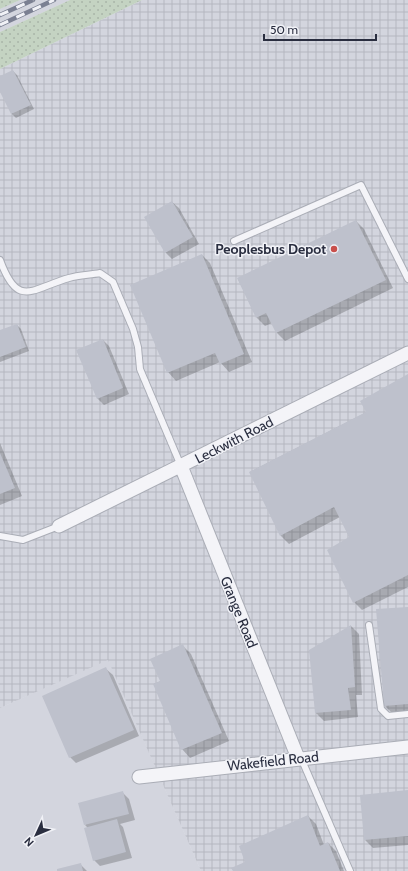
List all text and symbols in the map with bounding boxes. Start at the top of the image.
scale bar [264,16,376,42]
text: 50 m [270,22,298,37]
place label: Peoplesbus Depot [215,240,326,258]
marker: Peoplesbus Depot [329,244,339,254]
street label: Leckwith Road [192,413,276,467]
street label: Grange Road [216,573,262,651]
street label: Wakefield Road [226,747,320,775]
north arrow [16,815,56,855]
text: N [21,834,37,850]

